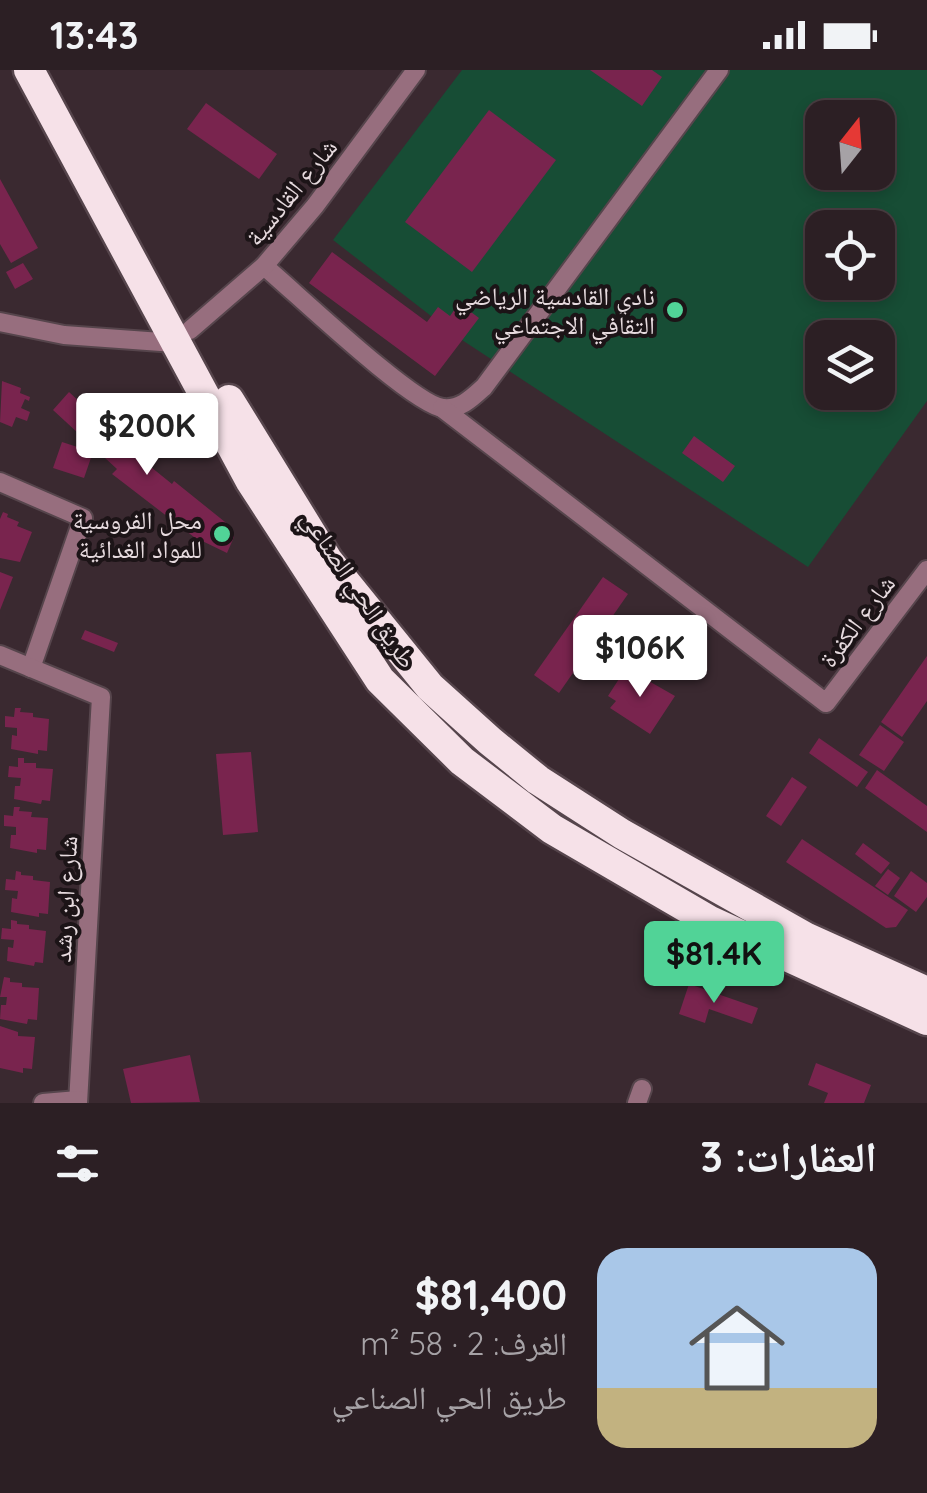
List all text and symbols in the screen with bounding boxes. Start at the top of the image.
text: 13:43 [50,11,138,59]
north arrow [805,100,895,190]
map controls [805,100,895,410]
street label: شارع القادسية [238,132,344,252]
button: locate [805,210,895,300]
place label: نادي القادسية الرياضي التقافي الاجتماعي [455,280,655,345]
marker: نادي القادسية الرياضي التقافي الاجتماعي [664,299,686,321]
button: layers [805,320,895,410]
pin: $200K [77,393,217,478]
text: $200K [98,405,196,445]
place label: محل الفروسية للمواد الغدائية [73,504,202,564]
street label: طريق الحي الصناعي [291,504,424,677]
marker: محل الفروسية للمواد الغدائية [211,523,233,545]
street label: شارع الكفرة [812,569,902,673]
pin: $106K [570,615,710,700]
text: $106K [595,627,685,667]
street label: شارع ابن رشد [46,835,84,963]
pin: $81.4K [633,921,795,1006]
text: $81.4K [666,933,762,973]
text: العقارات: 3 [700,1130,877,1183]
icon: filters [50,1136,105,1191]
text: $81,400 [415,1268,567,1321]
icon: home [677,1288,797,1408]
text: الغرف: 2 · 58 m² [360,1323,567,1363]
text: طريق الحي الصناعي [331,1377,567,1417]

